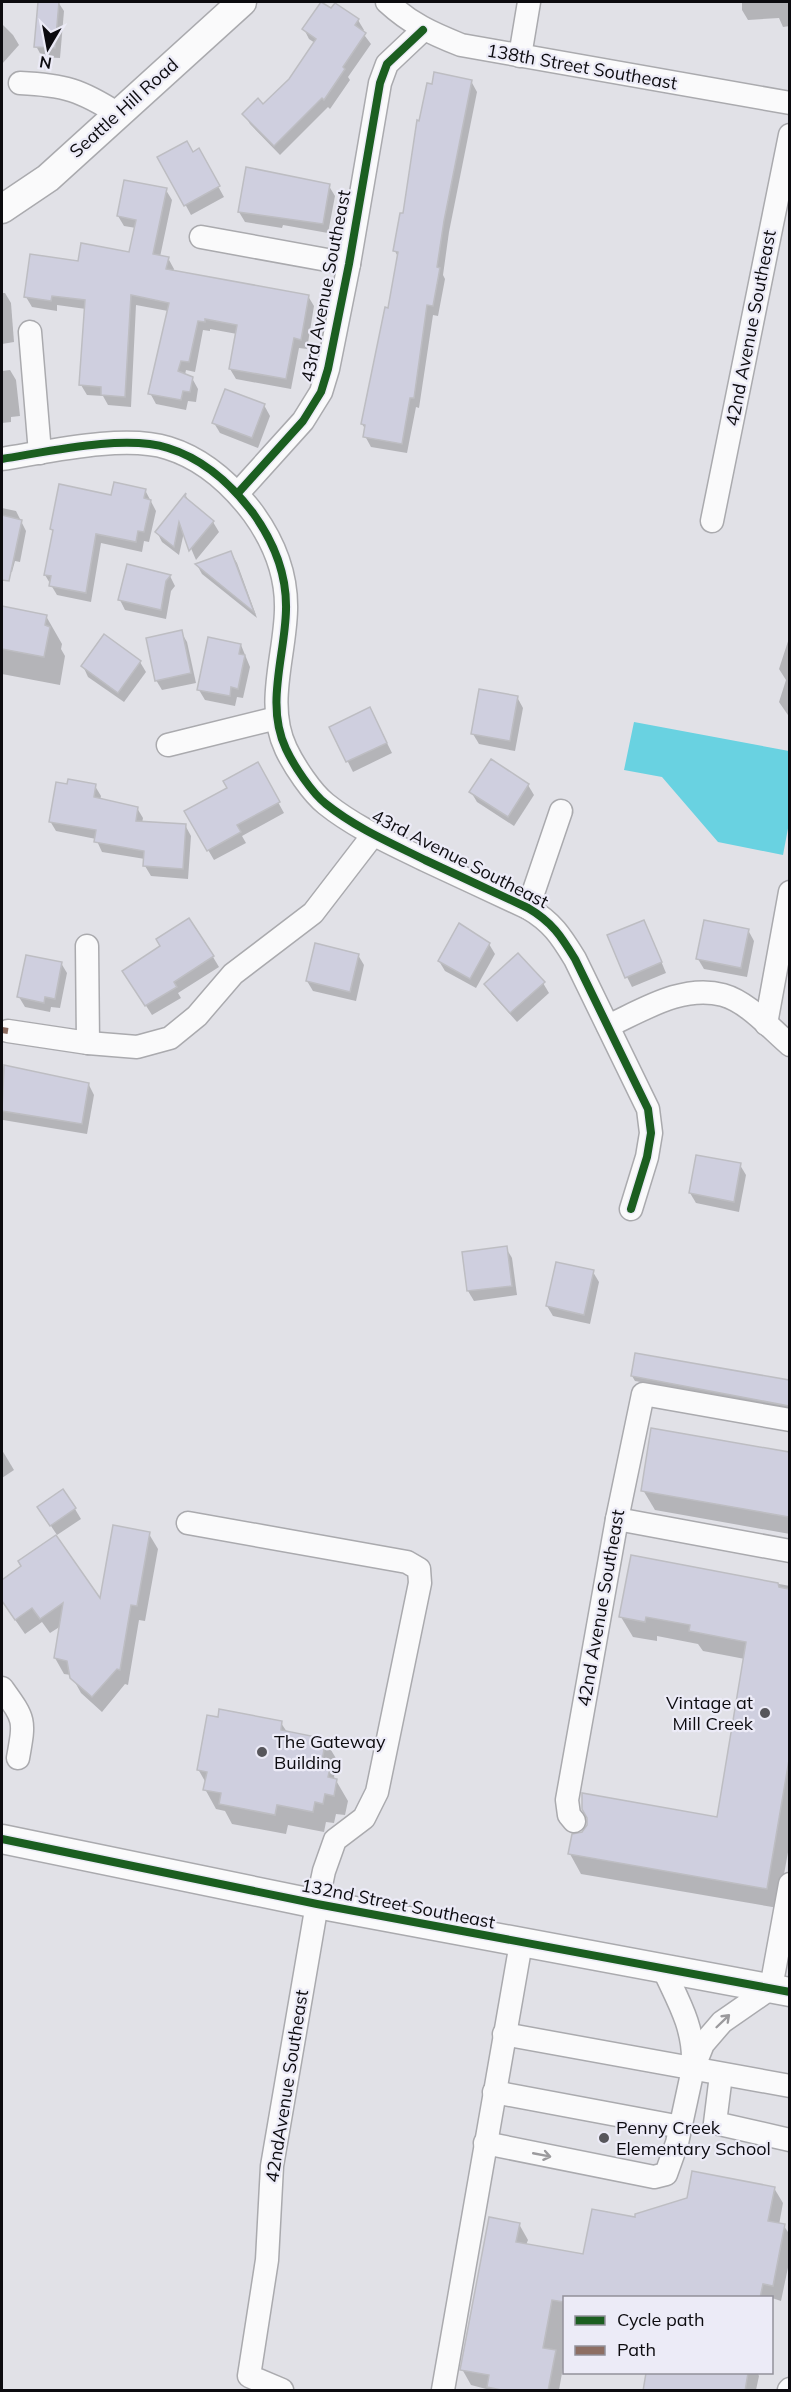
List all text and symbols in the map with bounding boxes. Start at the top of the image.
north arrow [18,18,78,78]
street label: 138th Street Southeast [485,38,679,95]
text: N [38,52,53,74]
street label: Seattle Hill Road [65,53,183,162]
street label: 43rd Avenue Southeast [296,188,355,384]
street label: 42nd Avenue Southeast [720,228,781,428]
street label: 43rd Avenue Southeast [368,804,552,913]
street label: 42nd Avenue Southeast [572,1508,629,1708]
place label: Vintage at Mill Creek [666,1691,754,1735]
marker: Vintage at Mill Creek [758,1706,772,1720]
place label: The Gateway Building [274,1730,386,1774]
marker: The Gateway Building [255,1745,269,1759]
street label: 132nd Street Southeast [299,1873,497,1934]
street label: 42ndAvenue Southeast [260,1988,313,2184]
one-way arrow [716,2014,731,2029]
place label: Penny Creek Elementary School [616,2116,771,2160]
marker: Penny Creek Elementary School [597,2131,611,2145]
one-way arrow [532,2150,551,2161]
legend [563,2296,773,2374]
text: Cycle path [617,2308,704,2331]
text: Path [617,2338,656,2361]

